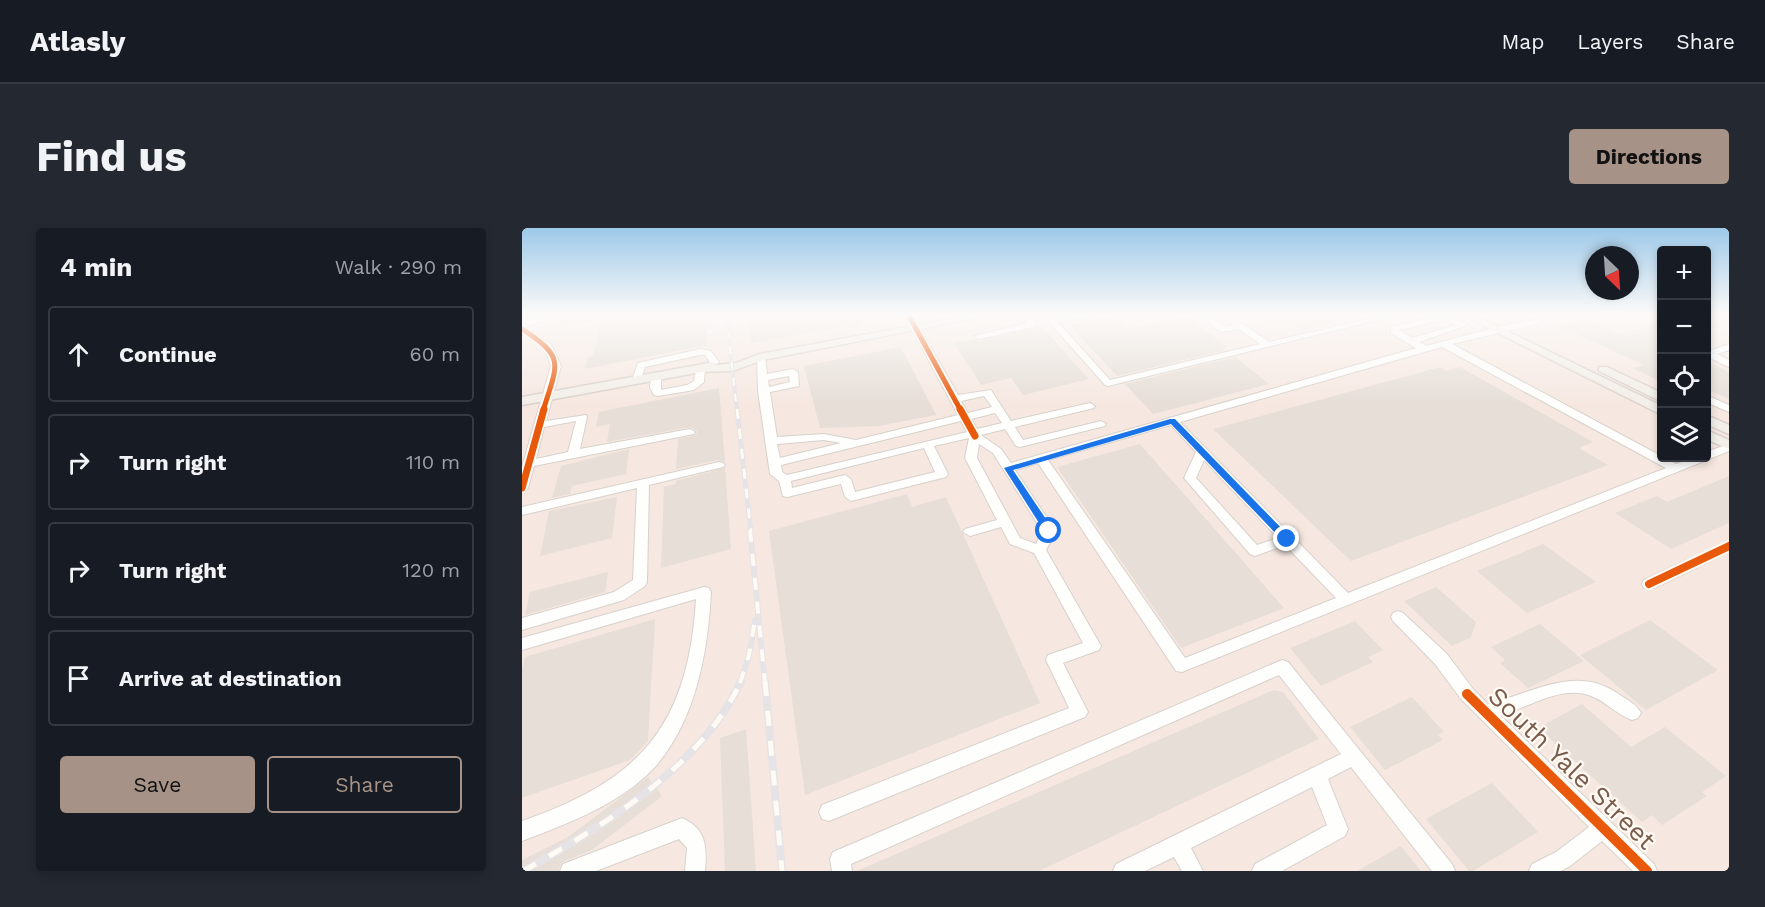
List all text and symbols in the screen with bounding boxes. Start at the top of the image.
text: Atlasly [30,25,125,58]
text: Map [1501,29,1544,54]
text: Layers [1577,29,1643,54]
text: Share [1676,29,1735,54]
button: Directions [1569,129,1729,184]
text: Find us [36,132,187,181]
north arrow [1585,246,1639,300]
map controls [1657,246,1711,462]
button: + [1657,246,1711,300]
text: 4 min [60,252,132,282]
text: Walk · 290 m [335,255,462,279]
button: − [1657,300,1711,354]
icon: ahead [62,338,95,371]
text: Continue [119,342,217,367]
text: 60 m [410,342,460,366]
button: locate [1657,354,1711,408]
button: layers [1657,408,1711,462]
icon: right [62,446,95,479]
text: Turn right [119,450,226,475]
text: 110 m [406,450,460,474]
route start [1035,517,1061,543]
route end [1273,525,1299,551]
icon: right [62,554,95,587]
text: Turn right [119,558,226,583]
text: 120 m [402,558,460,582]
icon: arrive [62,662,95,695]
text: Arrive at destination [119,666,342,691]
street label: South Yale Street [1482,681,1662,855]
button: Save [60,756,255,813]
button: Share [267,756,462,813]

